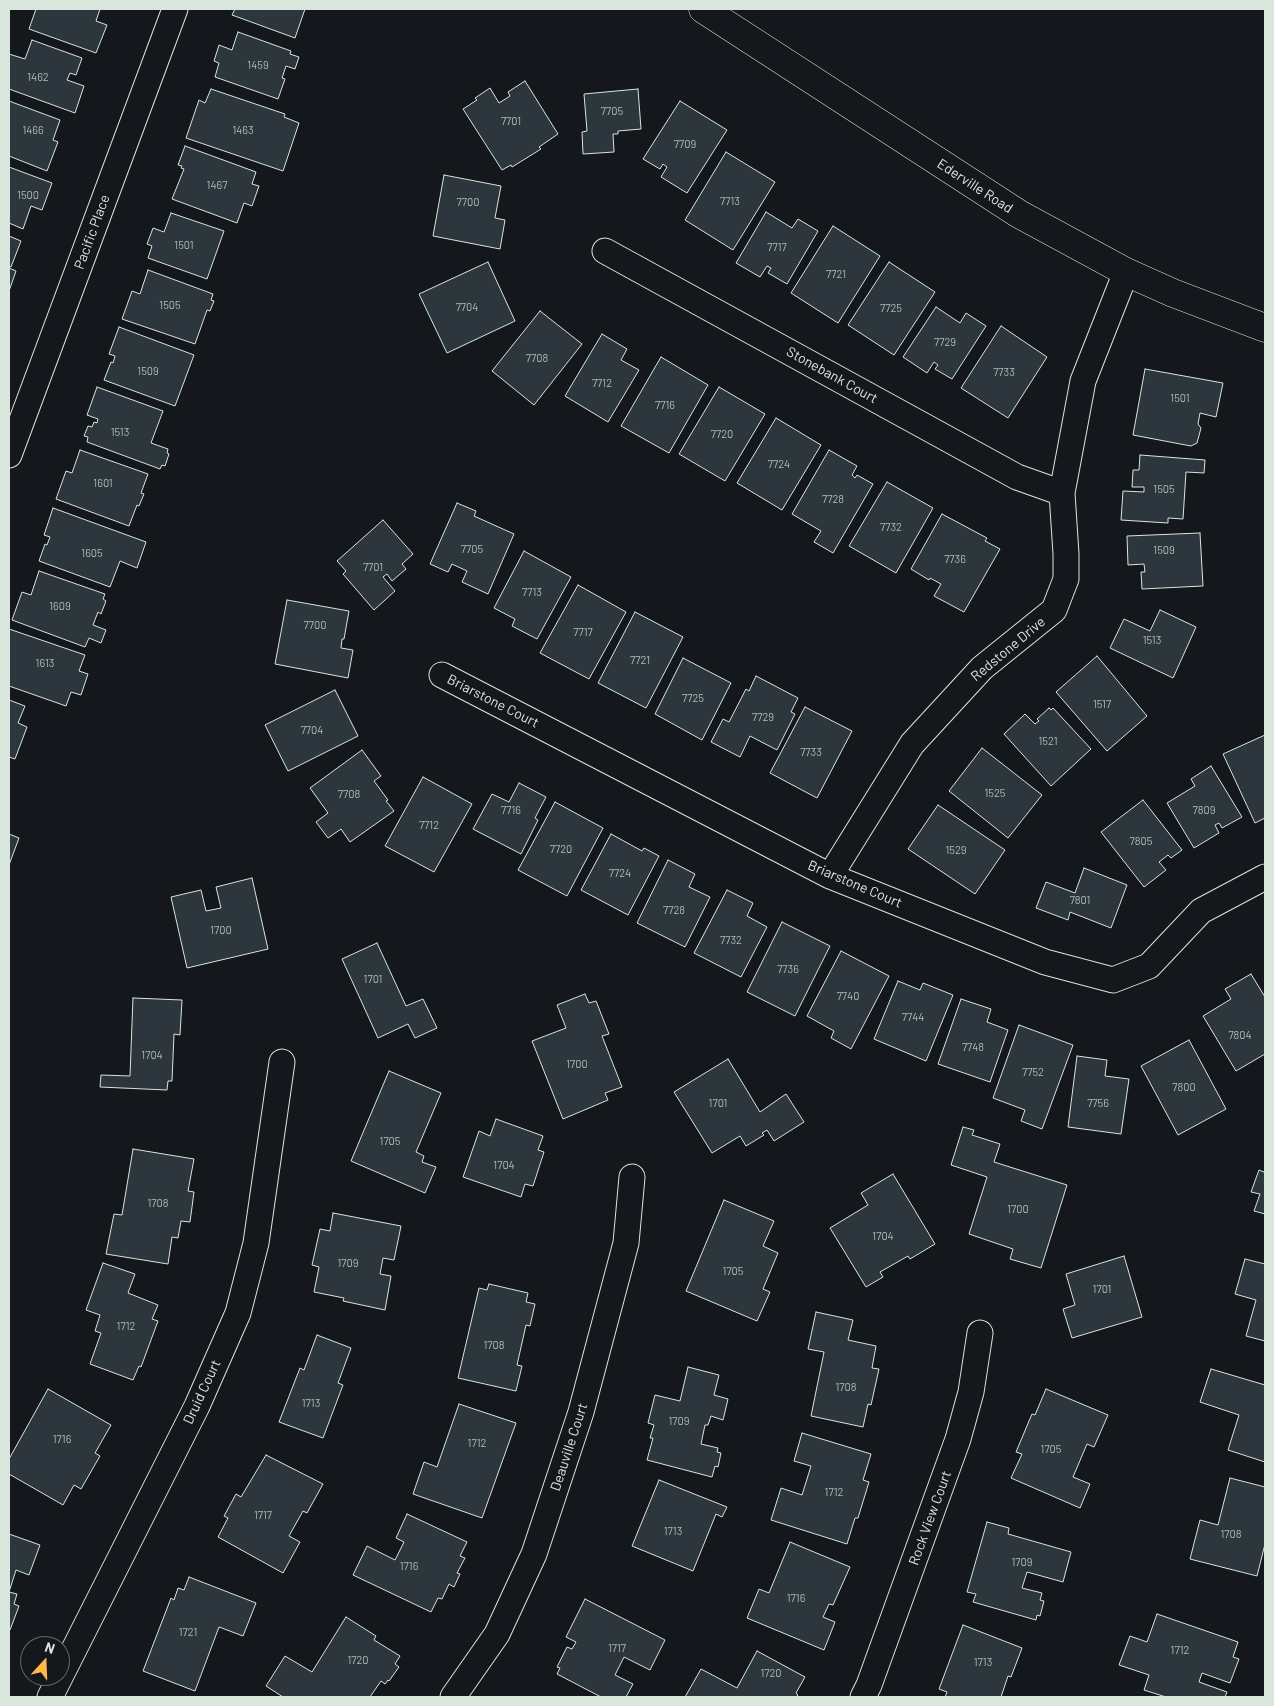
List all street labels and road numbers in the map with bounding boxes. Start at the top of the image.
street label: Ederville Road [934,155,1016,217]
street label: Pacific Place [71,192,113,272]
street label: Stonebank Court [783,343,881,407]
street label: Redstone Drive [967,613,1049,685]
street label: Briarstone Court [444,671,542,731]
street label: Briarstone Court [805,857,905,911]
street label: Druid Court [180,1357,224,1427]
street label: Deauville Court [547,1401,591,1493]
street label: Rock View Court [905,1468,955,1568]

